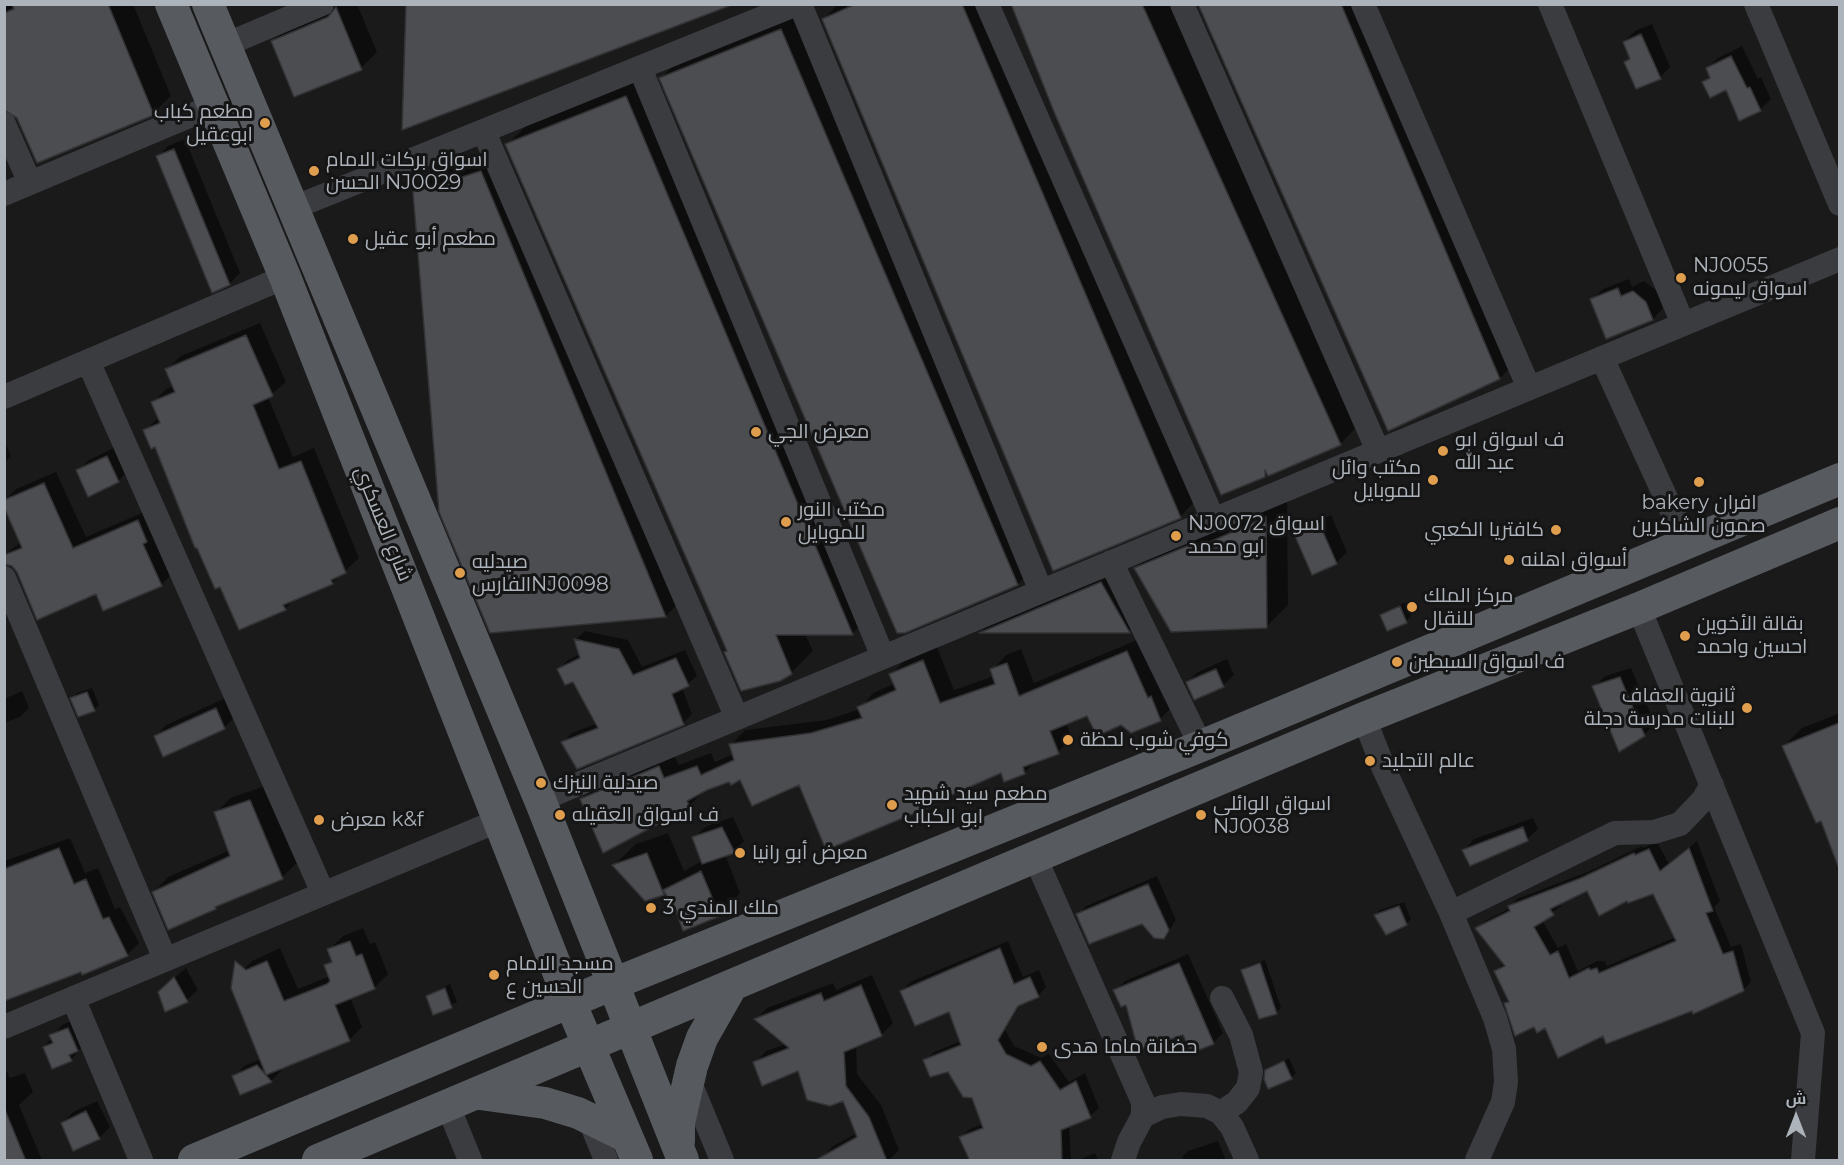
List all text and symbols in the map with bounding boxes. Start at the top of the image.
place label: مطعم كباب ابوعقيل [154,100,253,147]
marker: مطعم كباب ابوعقيل [258,116,272,130]
place label: اسواق بركات الامام الحسن NJ0029 [326,148,488,195]
marker: اسواق بركات الامام الحسن NJ0029 [307,164,321,178]
place label: مطعم أبو عقيل [365,227,496,251]
marker: مطعم أبو عقيل [346,232,360,246]
place label: NJ0055 اسواق ليمونه [1693,254,1808,301]
marker: NJ0055 اسواق ليمونه [1674,271,1688,285]
place label: معرض الجي [768,420,869,444]
marker: معرض الجي [749,425,763,439]
place label: ف اسواق ابو عبد الله [1455,428,1565,475]
marker: ف اسواق ابو عبد الله [1436,444,1450,458]
place label: مكتب وائل للموبايل [1332,456,1421,503]
street label: شارع العسكري [349,463,417,585]
marker: مكتب وائل للموبايل [1426,473,1440,487]
marker: bakery افران صمون الشاكرين [1692,475,1706,489]
place label: bakery افران صمون الشاكرين [1632,491,1766,538]
place label: مكتب النور للموبايل [798,498,885,545]
place label: NJ0072 اسواق ابو محمد [1188,512,1325,559]
marker: مكتب النور للموبايل [779,515,793,529]
place label: كافتريا الكعبي [1425,518,1544,542]
marker: كافتريا الكعبي [1549,523,1563,537]
marker: NJ0072 اسواق ابو محمد [1169,529,1183,543]
place label: أسواق اهلنه [1521,548,1627,572]
place label: صيدليه الفارسNJ0098 [472,550,609,597]
marker: أسواق اهلنه [1502,553,1516,567]
marker: صيدليه الفارسNJ0098 [453,566,467,580]
place label: مركز الملك للنقال [1424,584,1513,631]
marker: مركز الملك للنقال [1405,600,1419,614]
place label: بقالة الأخوين احسين واحمد [1697,612,1807,659]
marker: بقالة الأخوين احسين واحمد [1678,629,1692,643]
place label: ف اسواق السبطين [1409,650,1565,674]
marker: ف اسواق السبطين [1390,655,1404,669]
place label: ثانوية العفاف للبنات مدرسة دجلة [1584,684,1735,731]
marker: ثانوية العفاف للبنات مدرسة دجلة [1740,701,1754,715]
place label: كوفي شوب لحظة [1080,728,1228,752]
marker: كوفي شوب لحظة [1061,733,1075,747]
place label: عالم التجليد [1382,749,1475,773]
marker: عالم التجليد [1363,754,1377,768]
place label: صيدلية النيزك [553,771,658,795]
marker: صيدلية النيزك [534,776,548,790]
place label: مطعم سيد شهيد ابو الكباب [904,782,1048,829]
place label: اسواق الوائلی NJ0038 [1213,792,1331,839]
marker: مطعم سيد شهيد ابو الكباب [885,798,899,812]
place label: ف اسواق العقيله [572,803,719,827]
place label: معرض k&f [331,808,424,832]
marker: ف اسواق العقيله [553,808,567,822]
marker: اسواق الوائلی NJ0038 [1194,808,1208,822]
marker: معرض k&f [312,813,326,827]
place label: معرض أبو رانيا [752,841,868,865]
marker: معرض أبو رانيا [733,846,747,860]
place label: ملك المندي 3 [663,896,779,920]
marker: ملك المندي 3 [644,901,658,915]
place label: مسجد الامام الحسين ع [506,952,614,999]
marker: مسجد الامام الحسين ع [487,968,501,982]
place label: حضانة ماما هدى [1054,1035,1197,1059]
marker: حضانة ماما هدى [1035,1040,1049,1054]
north arrow [1766,1087,1826,1147]
text: ش [1786,1089,1806,1108]

